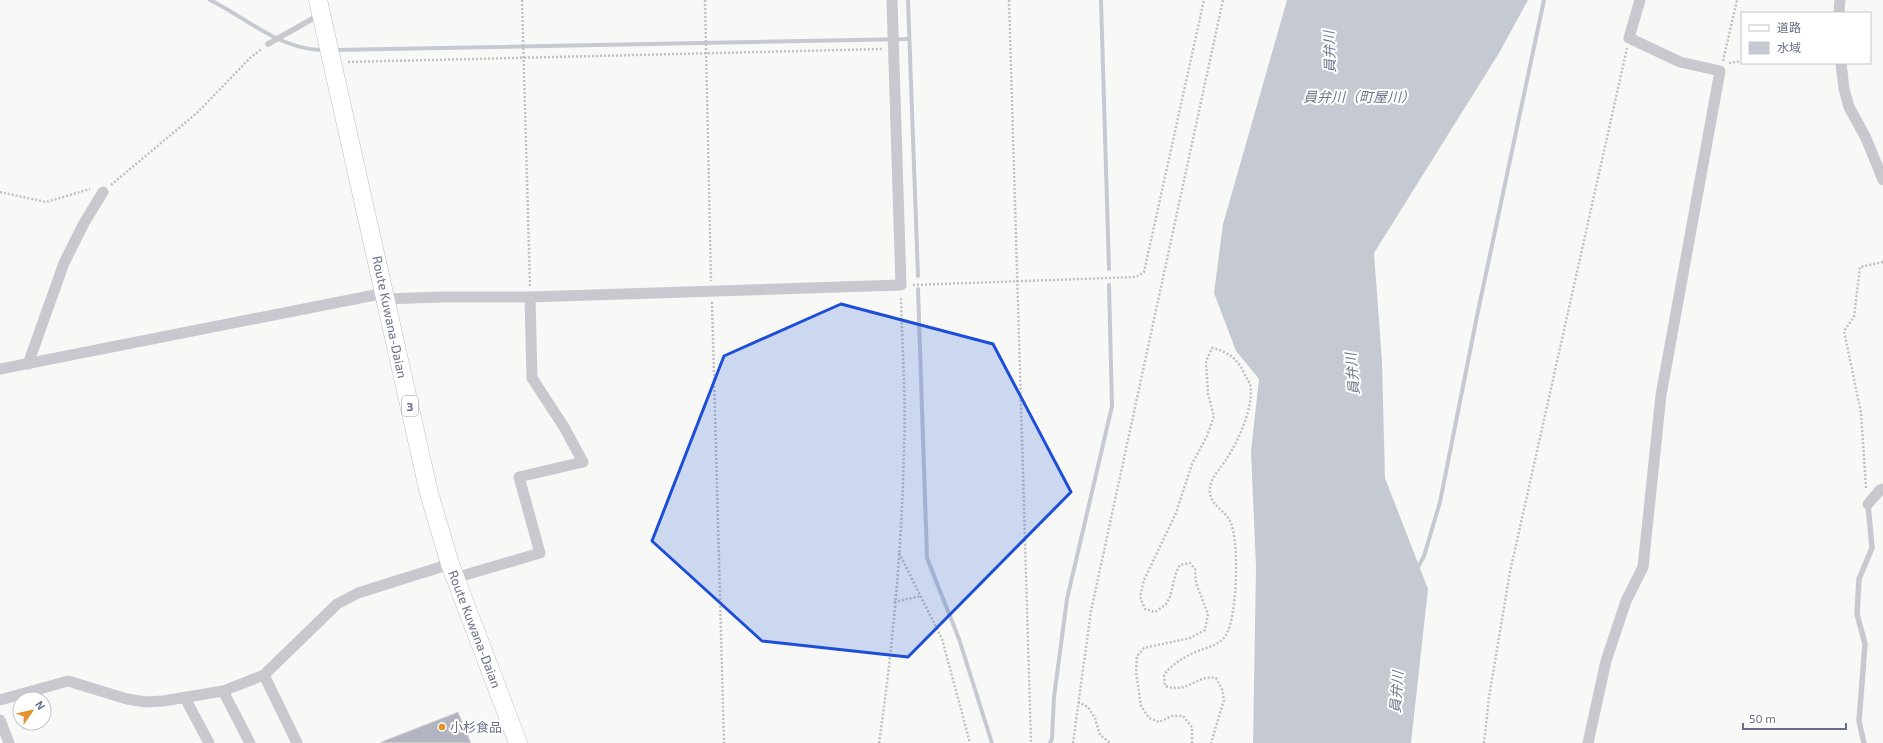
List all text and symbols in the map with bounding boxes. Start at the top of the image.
legend [1741,12,1871,64]
text: 道路 [1777,20,1801,34]
water label: 員弁川 [1320,29,1338,73]
text: 水域 [1777,40,1801,54]
water label: 員弁川（町屋川） [1303,88,1415,105]
street label: Route Kuwana-Daian [369,254,411,380]
water label: 員弁川 [1342,350,1362,396]
road number: 3 [402,396,418,416]
street label: Route Kuwana-Daian [445,568,505,690]
water label: 員弁川 [1386,668,1406,714]
north arrow [12,691,52,731]
text: N [33,698,48,712]
scale bar [1743,705,1846,731]
text: 50 m [1749,711,1776,725]
place label: 小杉食品 [450,719,502,735]
marker: 小杉食品 [437,722,447,732]

